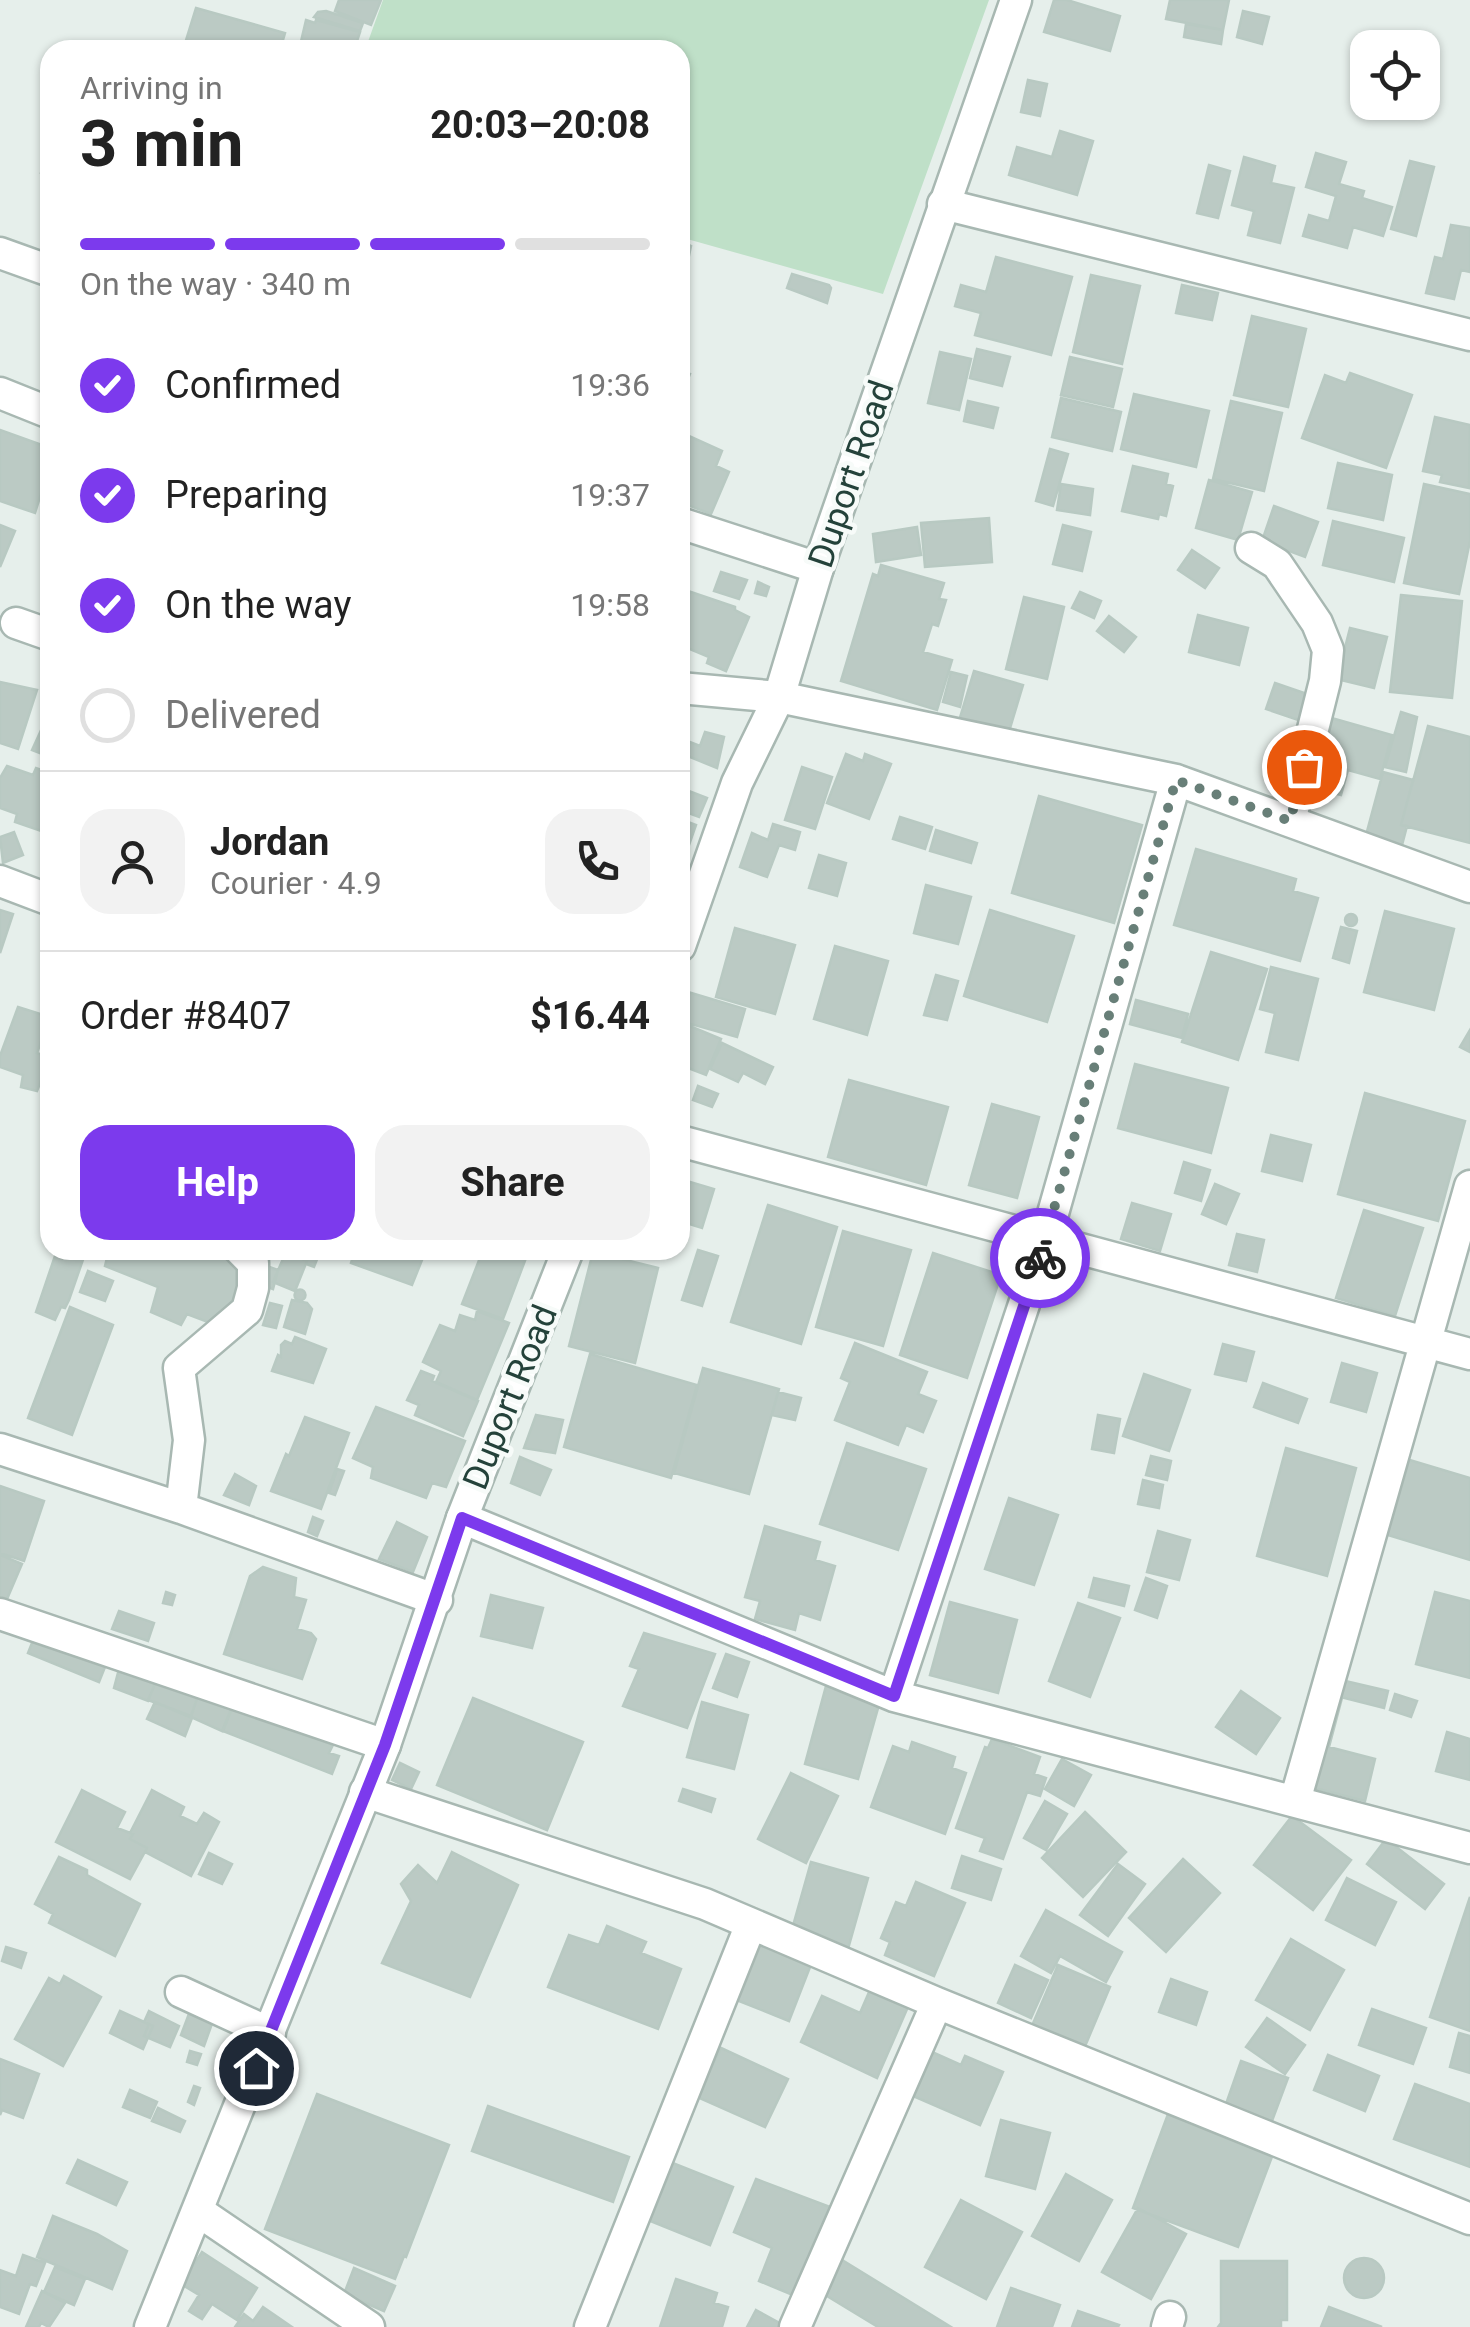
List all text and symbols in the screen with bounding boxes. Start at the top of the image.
map controls [1350,30,1440,120]
button: locate [1350,30,1440,120]
text: Arriving in [80,69,223,107]
text: 20:03–20:08 [430,103,650,147]
text: 3 min [80,106,243,182]
text: On the way · 340 m [80,265,351,303]
icon: check [80,358,135,413]
text: Confirmed [165,363,341,407]
text: 19:36 [570,366,650,404]
street label: Duport Road [800,375,903,573]
icon: check [80,468,135,523]
text: Preparing [165,473,328,517]
text: 19:37 [570,476,650,514]
icon: check [80,578,135,633]
text: On the way [165,583,351,627]
text: 19:58 [570,586,650,624]
text: Delivered [165,693,321,737]
pin [1262,725,1347,810]
icon: bag [1277,740,1332,795]
button: person [80,809,185,914]
button: phone [545,809,650,914]
text: Jordan [210,820,329,864]
text: Courier · 4.9 [210,864,382,902]
text: Order #8407 [80,994,291,1038]
text: $16.44 [530,994,650,1038]
button: Help [80,1125,355,1240]
button: Share [375,1125,650,1240]
courier [990,1208,1090,1308]
icon: bike [1013,1231,1068,1286]
street label: Duport Road [455,1299,566,1495]
pin [214,2026,299,2111]
icon: home [229,2041,284,2096]

